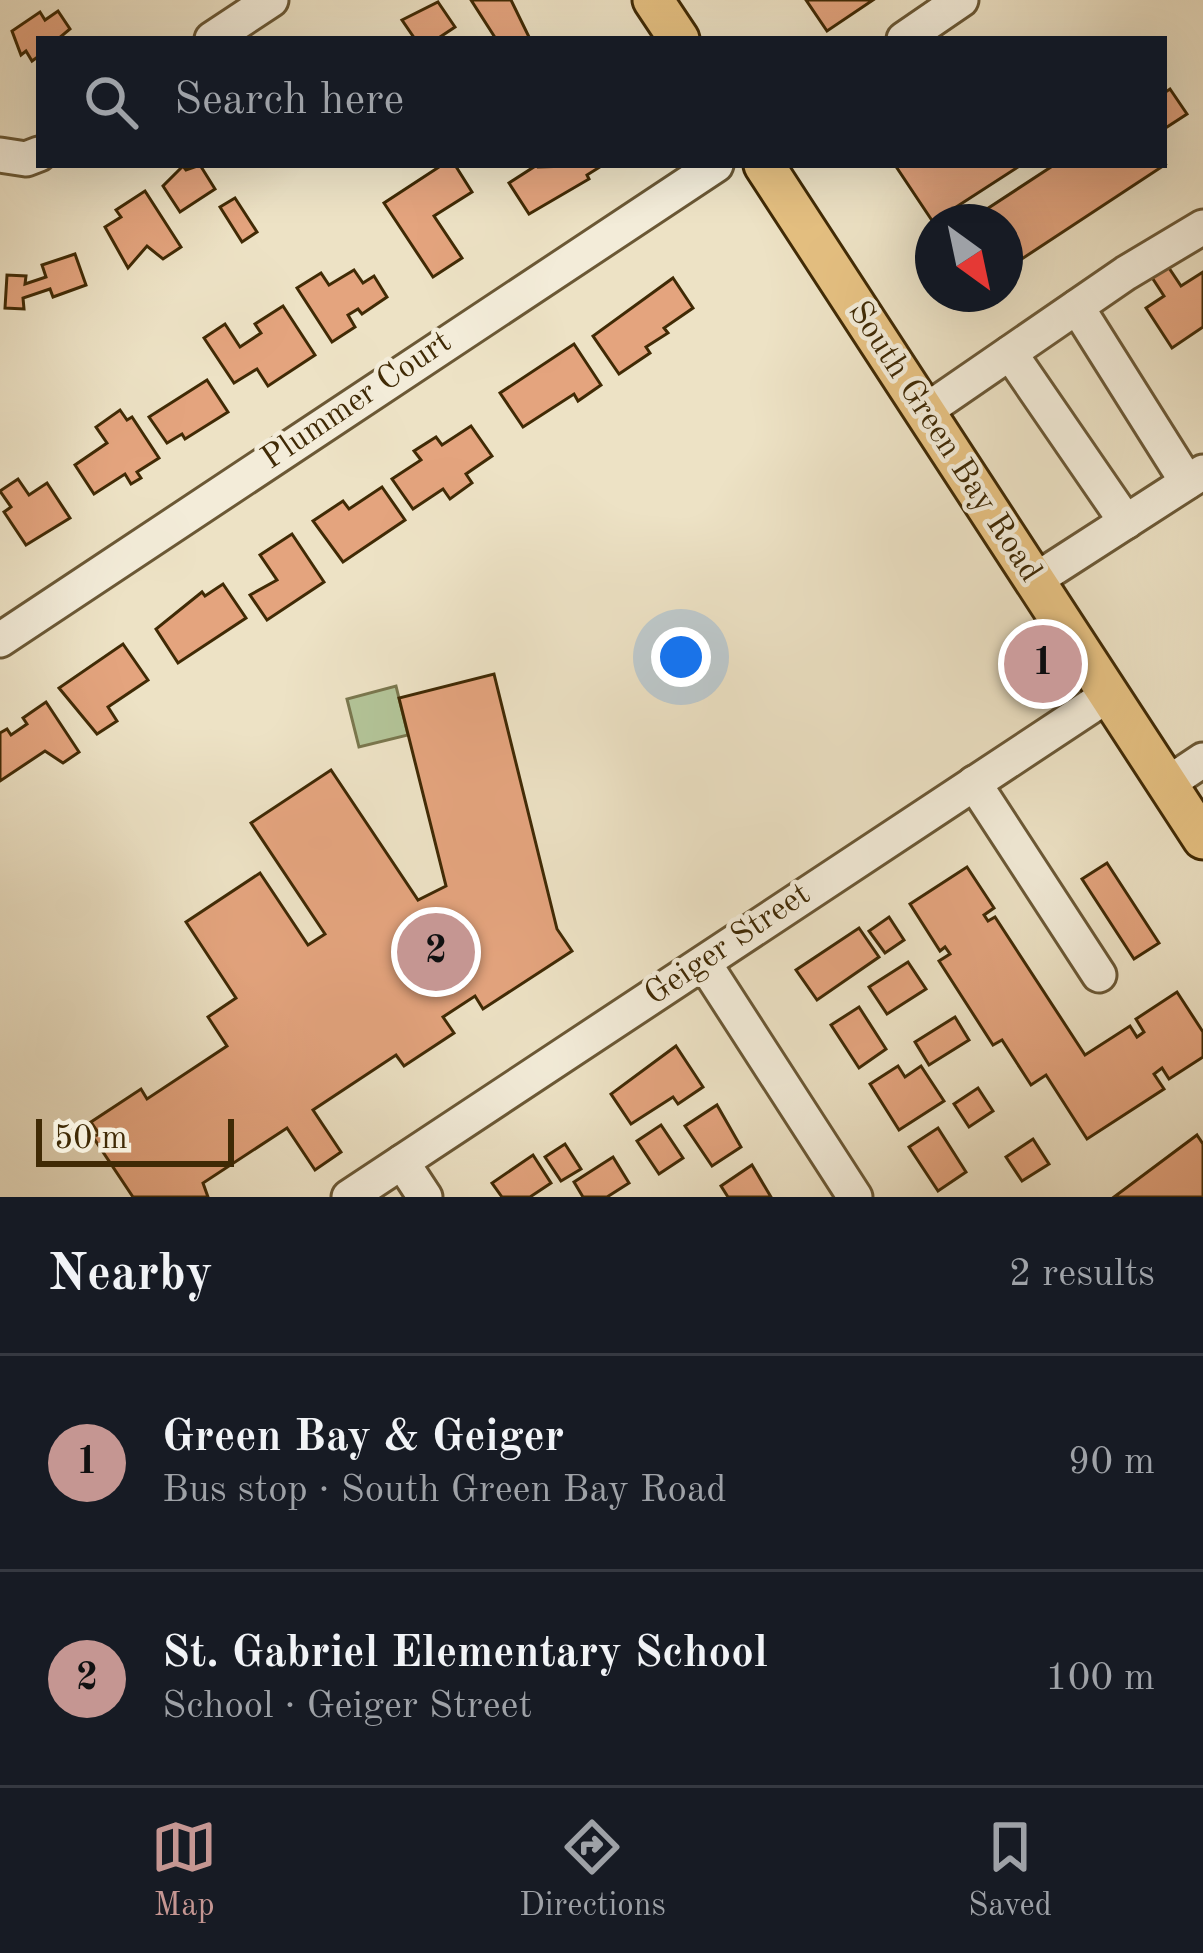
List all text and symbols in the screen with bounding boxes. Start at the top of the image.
search box [36,36,1167,168]
icon: search [78,69,144,135]
text: Search here [174,79,404,124]
north arrow [915,204,1023,312]
street label: South Green Bay Road [841,296,1047,588]
street label: Plummer Court [256,326,458,476]
pin: 1 [1004,619,1082,709]
your location [651,627,711,687]
street label: Geiger Street [640,878,816,1012]
pin: 2 [397,907,475,997]
scale bar [36,1113,234,1166]
text: 50 m [54,1123,128,1156]
text: Nearby [48,1250,213,1301]
text: 2 results [1009,1255,1155,1294]
text: Green Bay & Geiger [162,1416,564,1461]
text: 1 [76,1443,98,1482]
text: 90 m [1068,1443,1155,1482]
text: Bus stop · South Green Bay Road [162,1471,727,1510]
text: St. Gabriel Elementary School [162,1632,768,1677]
text: 2 [76,1659,98,1698]
text: 100 m [1045,1659,1155,1698]
text: School · Geiger Street [162,1687,532,1726]
tab: Map [151,1814,217,1927]
tab: Directions [519,1814,666,1927]
tab: Saved [968,1814,1052,1927]

